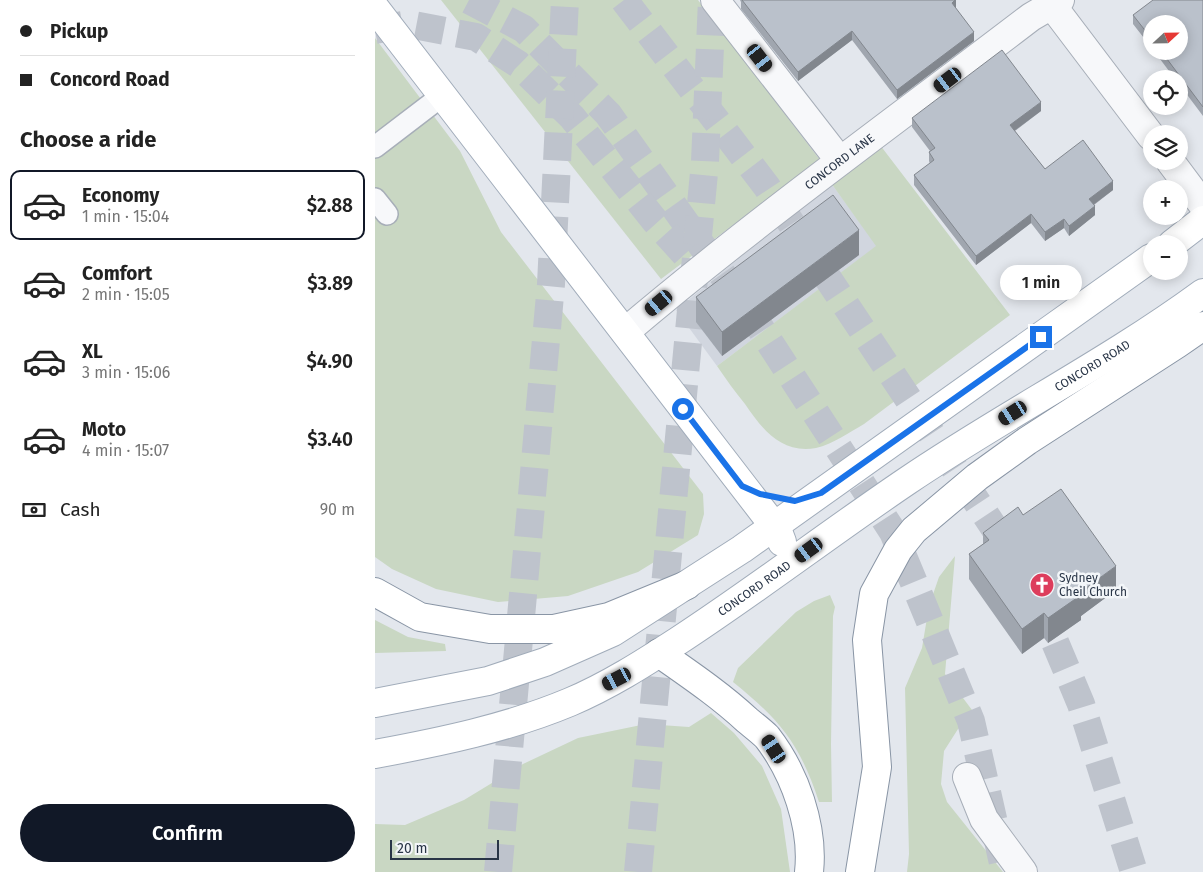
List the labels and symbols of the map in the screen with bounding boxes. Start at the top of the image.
north arrow [1143,15,1187,60]
car [744,42,775,74]
car [931,65,964,95]
street label: CONCORD LANE [802,131,877,193]
callout: 1 min [1000,264,1082,300]
car [642,288,675,318]
route end [1030,326,1052,348]
street label: CONCORD ROAD [1052,337,1133,394]
route start [672,398,694,420]
car [996,399,1029,427]
car [792,535,825,565]
street label: CONCORD ROAD [715,558,794,619]
place label: Sydney Cheil Church [1059,571,1127,599]
church icon: Sydney Cheil Church [1029,572,1055,598]
car [600,666,633,692]
car [759,732,788,766]
scale bar [390,837,499,860]

